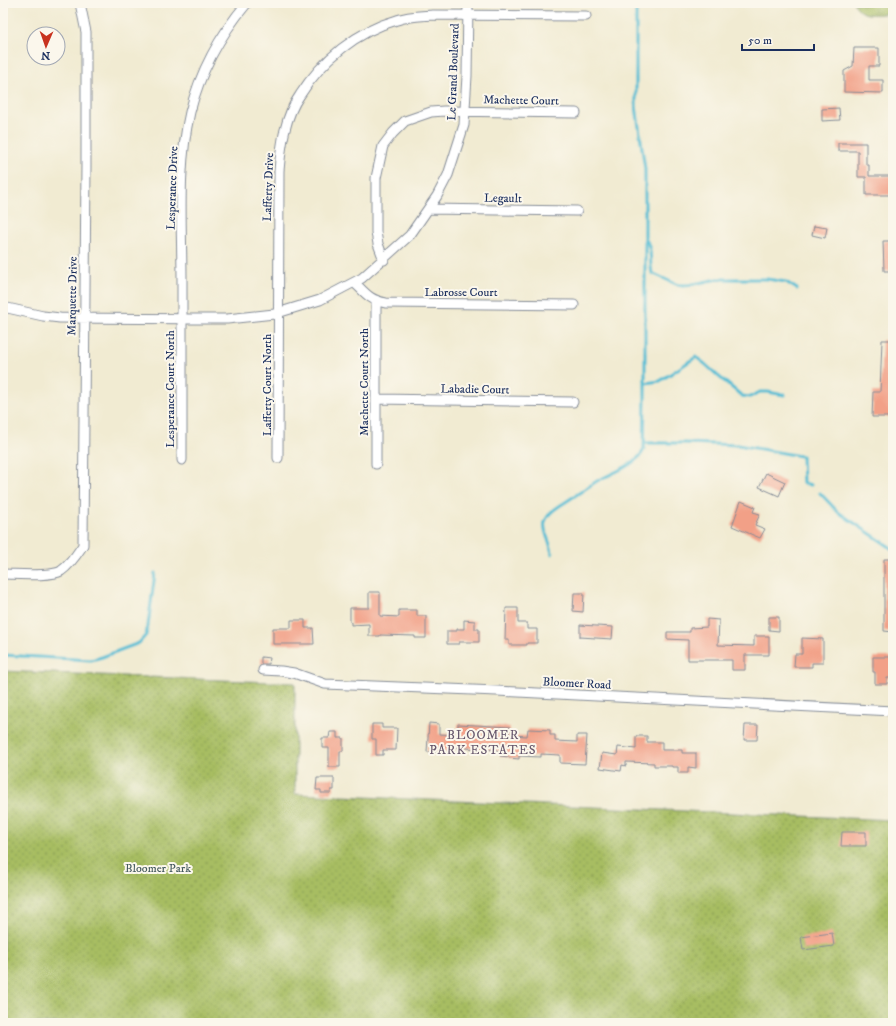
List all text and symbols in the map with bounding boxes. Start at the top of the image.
street label: Le Grand Boulevard [444,23,463,121]
north arrow [26,26,66,66]
scale bar [742,26,814,52]
text: 50 m [748,33,772,48]
text: N [41,48,50,62]
street label: Machette Court [483,92,559,109]
street label: Lesperance Drive [164,146,181,230]
street label: Lafferty Drive [260,152,277,222]
street label: Legault [484,191,522,206]
street label: Marquette Drive [64,256,81,336]
street label: Labrosse Court [424,285,498,300]
street label: Machette Court North [357,327,372,436]
street label: Lesperance Court North [163,329,178,448]
street label: Lafferty Court North [260,333,275,436]
street label: Labadie Court [440,381,510,398]
street label: Bloomer Road [542,674,612,693]
district label: BLOOMER PARK ESTATES [429,727,537,758]
park label: Bloomer Park [125,861,191,876]

